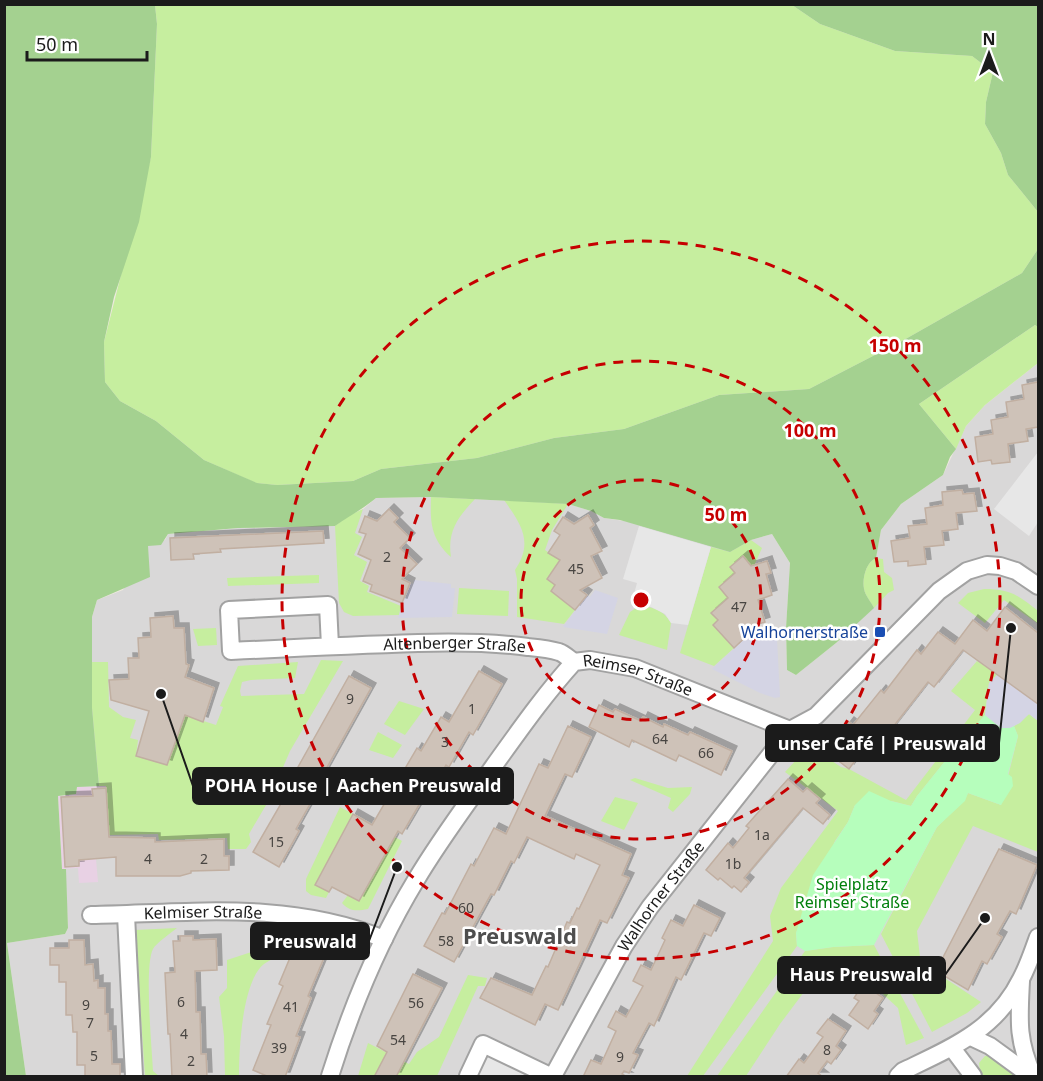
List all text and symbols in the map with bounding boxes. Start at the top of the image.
scale bar [27,24,147,62]
north arrow [959,24,1019,84]
text: N [982,28,996,50]
text: 50 m [36,32,78,56]
text: 150 m [868,333,922,357]
text: 100 m [783,418,837,442]
text: 50 m [705,502,747,526]
house number: 2 [383,547,391,566]
house number: 45 [568,559,584,578]
centre of rings [631,590,651,610]
house number: 47 [731,597,747,616]
place label: Walhornerstraße [741,621,868,643]
marker: Walhornerstraße [873,625,887,639]
street label: Altenberger Straße [383,631,527,658]
street label: Reimser Straße [581,649,696,701]
house number: 9 [346,689,354,708]
house number: 1 [468,699,476,718]
callout: unser Café | Preuswald [766,725,999,761]
house number: 64 [652,729,668,748]
text: unser Café | Preuswald [778,731,986,755]
house number: 3 [441,732,449,751]
house number: 66 [698,743,714,762]
callout: POHA House | Aachen Preuswald [193,768,513,804]
text: POHA House | Aachen Preuswald [205,773,501,797]
house number: 1a [754,825,770,844]
house number: 15 [268,832,284,851]
street label: Walhorner Straße [612,836,709,956]
house number: 4 [144,849,152,868]
house number: 2 [200,849,208,868]
house number: 1b [725,854,741,873]
park label: Spielplatz Reimser Straße [795,873,909,913]
house number: 60 [458,898,474,917]
street label: Kelmiser Straße [143,900,263,924]
district label: Preuswald [463,920,577,950]
callout: Preuswald [251,923,369,959]
text: Preuswald [263,929,357,953]
house number: 58 [438,931,454,950]
callout: Haus Preuswald [778,957,945,993]
text: Haus Preuswald [789,962,933,986]
house number: 6 [177,992,185,1011]
house number: 56 [408,993,424,1012]
house number: 9 [82,995,90,1014]
house number: 41 [283,997,299,1016]
house number: 7 [86,1013,94,1032]
house number: 4 [180,1024,188,1043]
house number: 54 [390,1030,406,1049]
house number: 39 [271,1038,287,1057]
house number: 8 [823,1040,831,1059]
house number: 5 [90,1046,98,1065]
house number: 9 [616,1047,624,1066]
house number: 2 [187,1051,195,1070]

